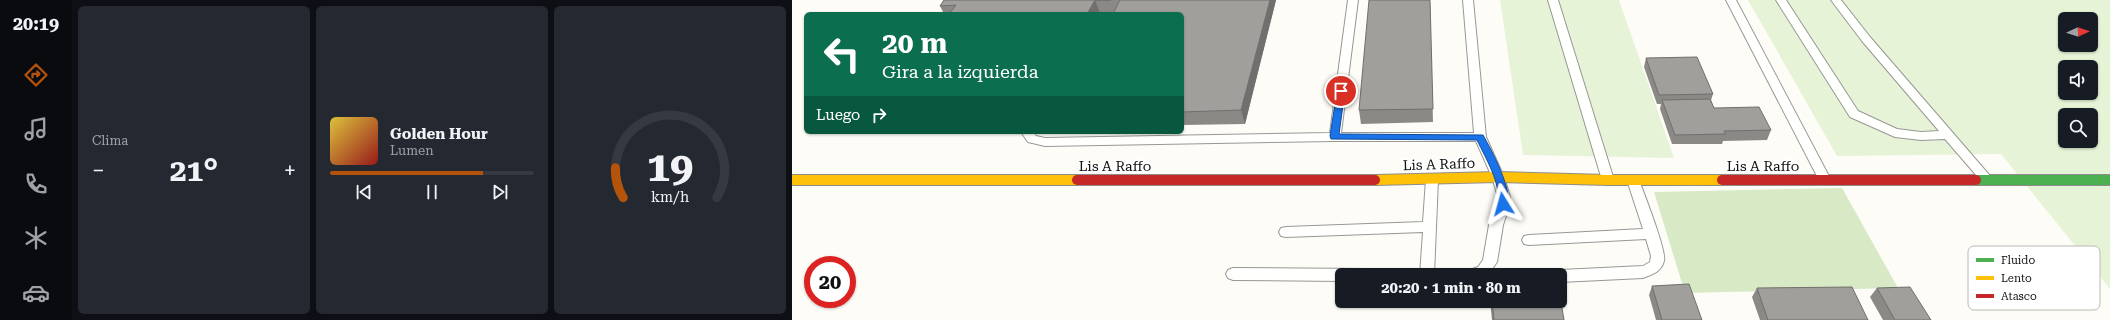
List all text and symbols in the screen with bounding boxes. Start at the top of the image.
north arrow [2058,12,2098,52]
map controls [2058,12,2098,148]
text: 20:19 [13,13,59,34]
text: 20 m [882,27,947,60]
icon: left [816,28,868,80]
button: sound [2058,60,2098,100]
icon: directions [22,61,50,89]
text: Gira a la izquierda [882,61,1038,82]
pin [1324,74,1358,108]
icon: arrive [1330,80,1352,102]
icon: right [868,104,890,126]
text: Luego [816,106,860,124]
button: search [2058,108,2098,148]
icon: music [22,115,50,143]
text: Golden Hour [390,125,488,143]
text: Clima [92,133,128,148]
text: 19 [647,142,693,191]
text: Lumen [390,143,434,158]
text: 21° [170,153,218,188]
street label: Lis A Raffo [1402,155,1476,173]
text: − [92,158,104,183]
text: + [284,158,296,183]
street label: Lis A Raffo [1079,158,1151,174]
street label: Lis A Raffo [1727,158,1799,174]
icon: phone [22,170,50,198]
icon: previous [353,181,375,203]
icon: pause [421,181,443,203]
icon: next [489,181,511,203]
position arrow [1482,183,1524,225]
text: km/h [651,189,689,205]
icon: climate [22,224,50,252]
legend [1968,246,2100,310]
text: Fluido [2001,254,2035,267]
speed limit sign: 20 [804,256,856,308]
text: Lento [2001,272,2032,285]
icon: car [22,279,50,307]
text: 20:20 · 1 min · 80 m [1381,279,1521,297]
text: Atasco [2001,290,2037,303]

